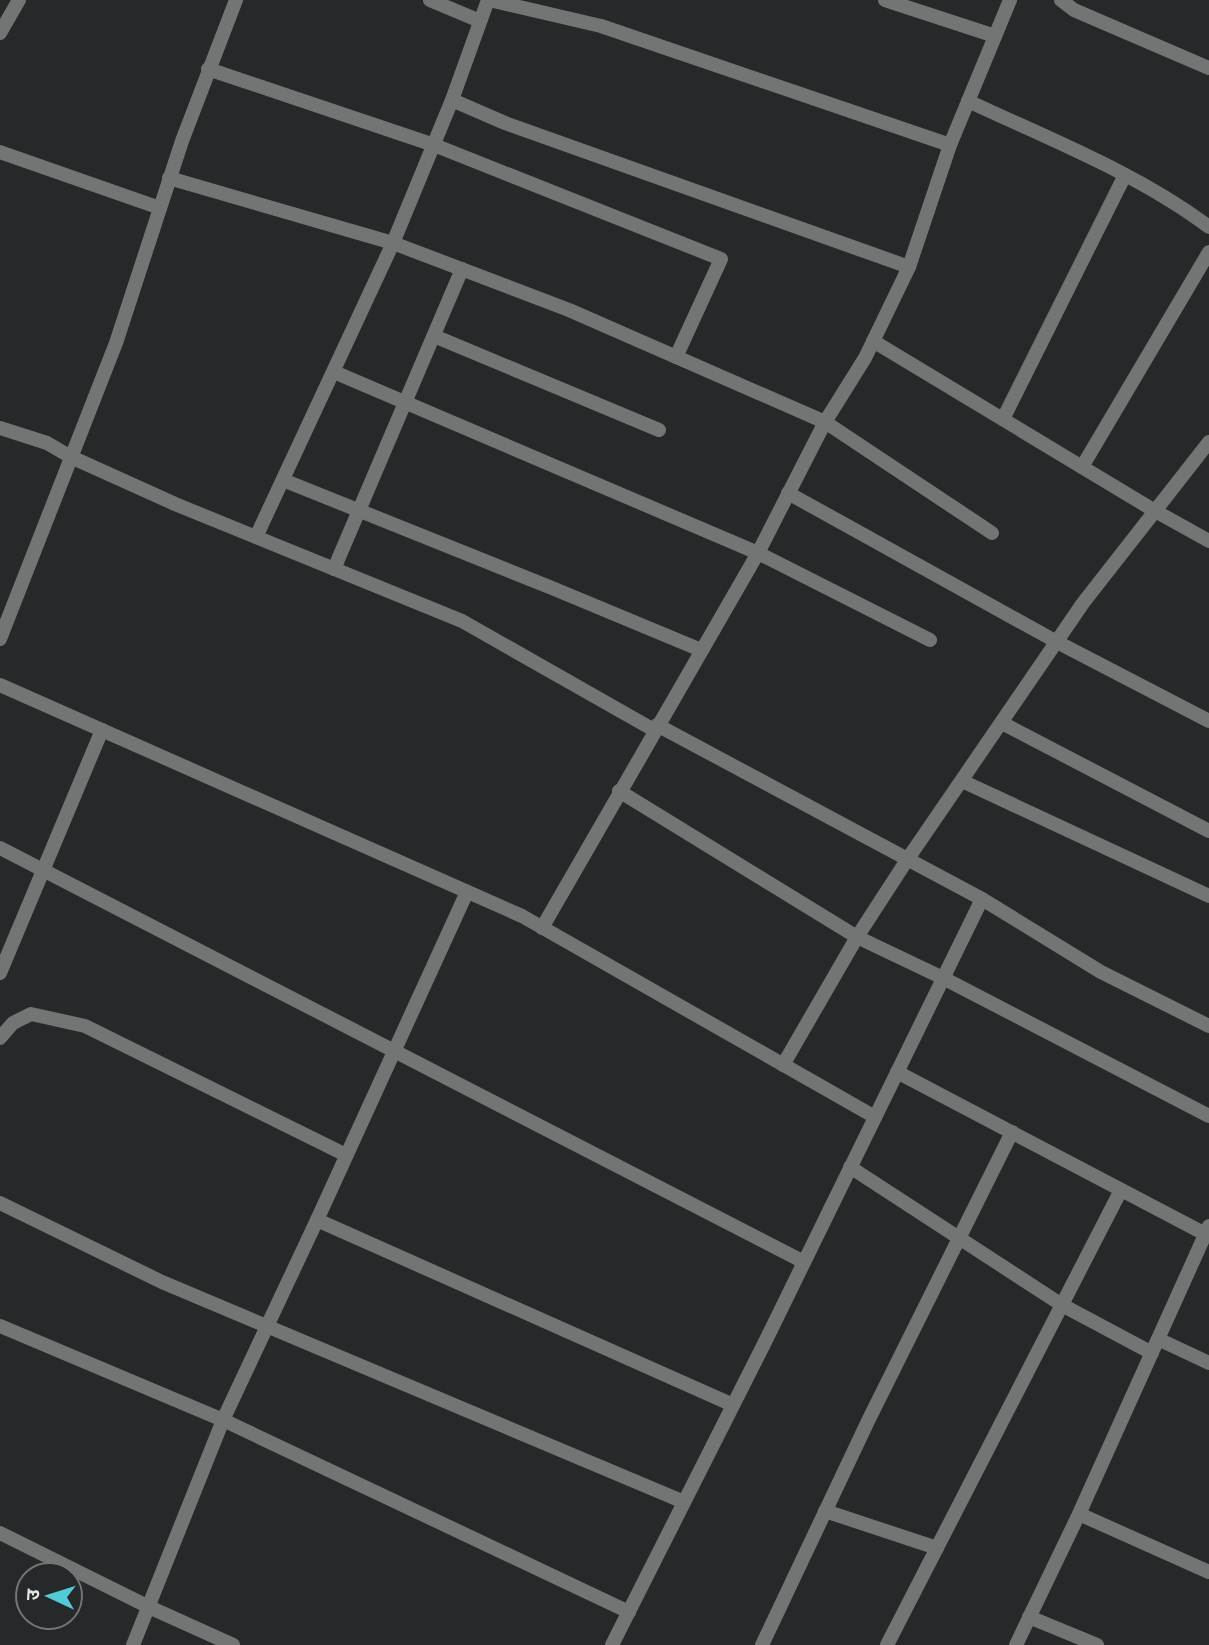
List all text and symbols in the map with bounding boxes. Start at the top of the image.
north arrow [14,1561,84,1631]
text: उ [22,1588,43,1601]

